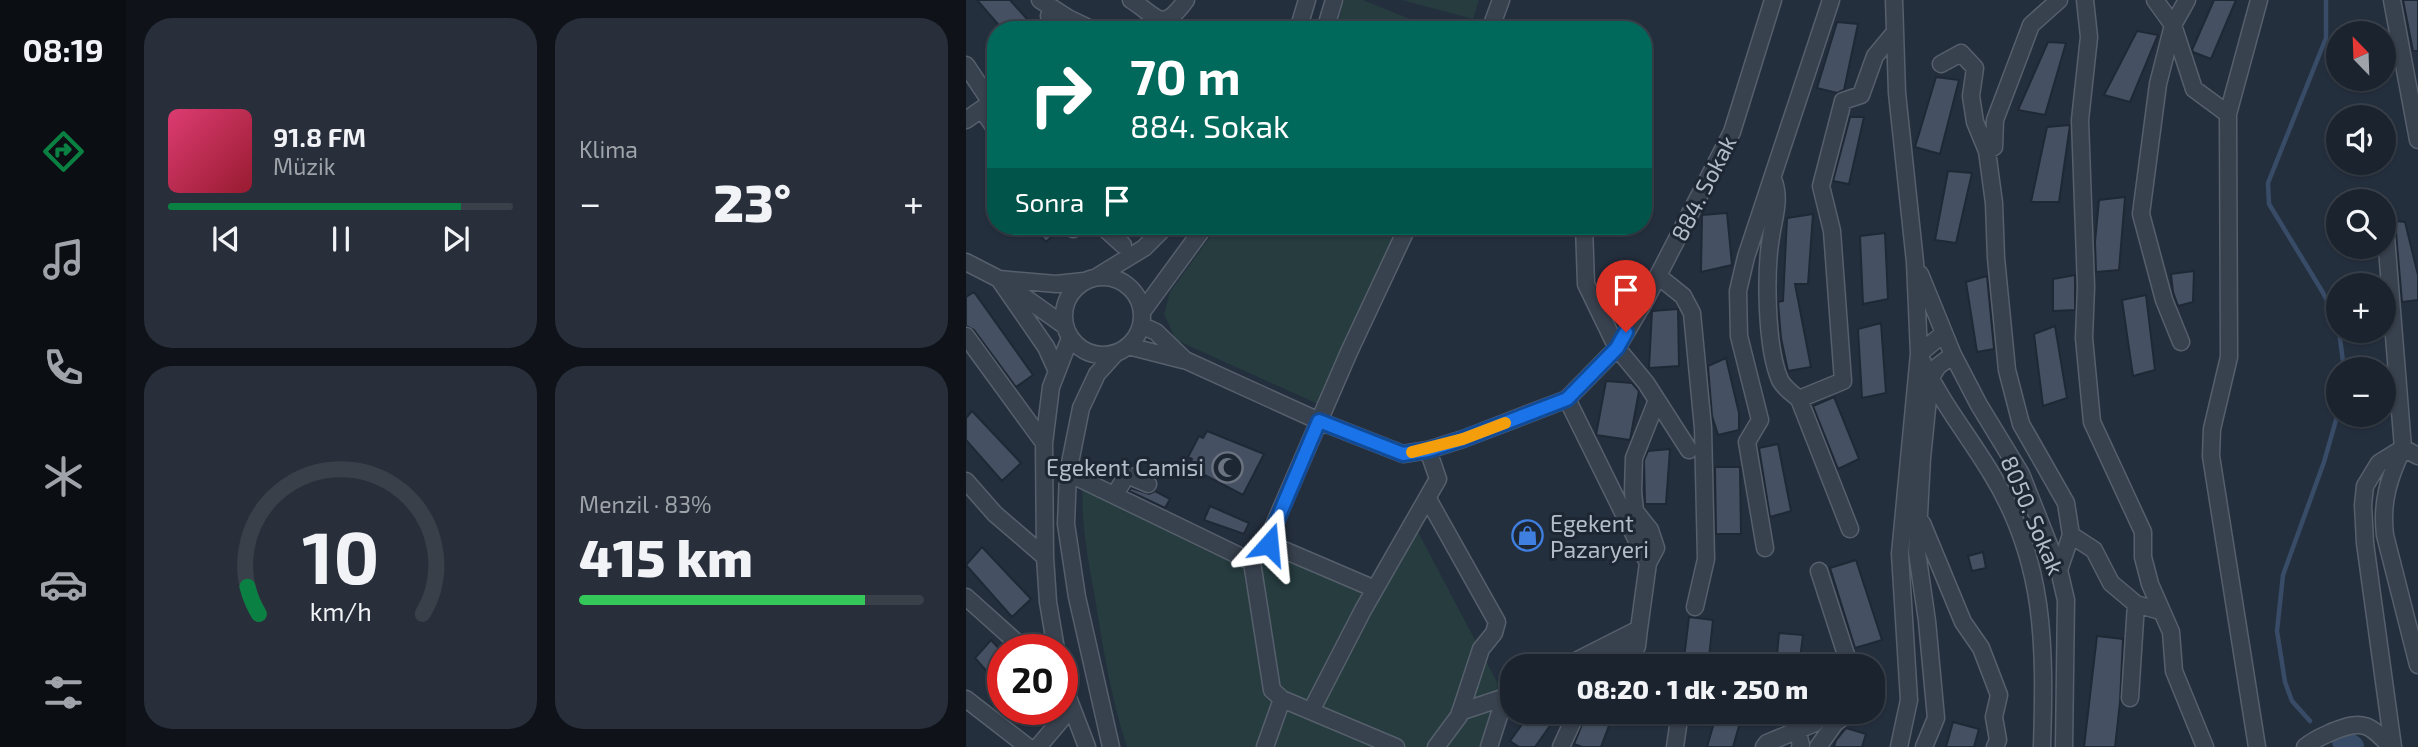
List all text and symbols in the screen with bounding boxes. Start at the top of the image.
north arrow [2326,21,2396,91]
map controls [2326,21,2396,427]
text: 08:19 [22,30,104,68]
text: 70 m [1130,46,1241,105]
icon: right [1015,49,1106,140]
button: sound [2326,105,2396,175]
text: 884. Sokak [1130,106,1289,144]
text: 91.8 FM [273,121,366,152]
icon: directions [39,127,88,176]
street label: 884. Sokak [1665,130,1742,245]
text: Klima [579,135,638,163]
text: Müzik [273,152,335,180]
text: 23° [713,170,791,232]
text: − [579,179,601,225]
text: + [903,179,924,225]
icon: arrive [1098,182,1136,220]
text: Sonra [1015,186,1084,217]
button: search [2326,189,2396,259]
icon: previous [207,220,245,258]
icon: pause [322,220,360,258]
icon: next [437,220,475,258]
icon: music [39,235,88,284]
pin [1596,260,1656,332]
icon: arrive [1607,271,1645,309]
button: + [2326,273,2396,343]
icon: phone [39,343,88,392]
button: − [2326,357,2396,427]
mosque icon: Egekent Camisi [1210,450,1244,484]
street label: 8050. Sokak [1995,451,2071,579]
icon: climate [39,452,88,501]
place label: Egekent Camisi [1046,453,1204,481]
text: Menzil · 83% [579,490,712,518]
position arrow [1232,507,1306,581]
place label: Egekent Pazaryeri [1550,509,1649,563]
text: 10 [302,511,379,599]
shop icon: Egekent Pazaryeri [1510,519,1544,553]
text: 415 km [579,525,753,587]
icon: car [39,560,88,609]
text: km/h [309,595,372,625]
speed limit sign: 20 [987,634,1078,725]
icon: filters [39,668,88,717]
text: 08:20 · 1 dk · 250 m [1577,673,1808,704]

